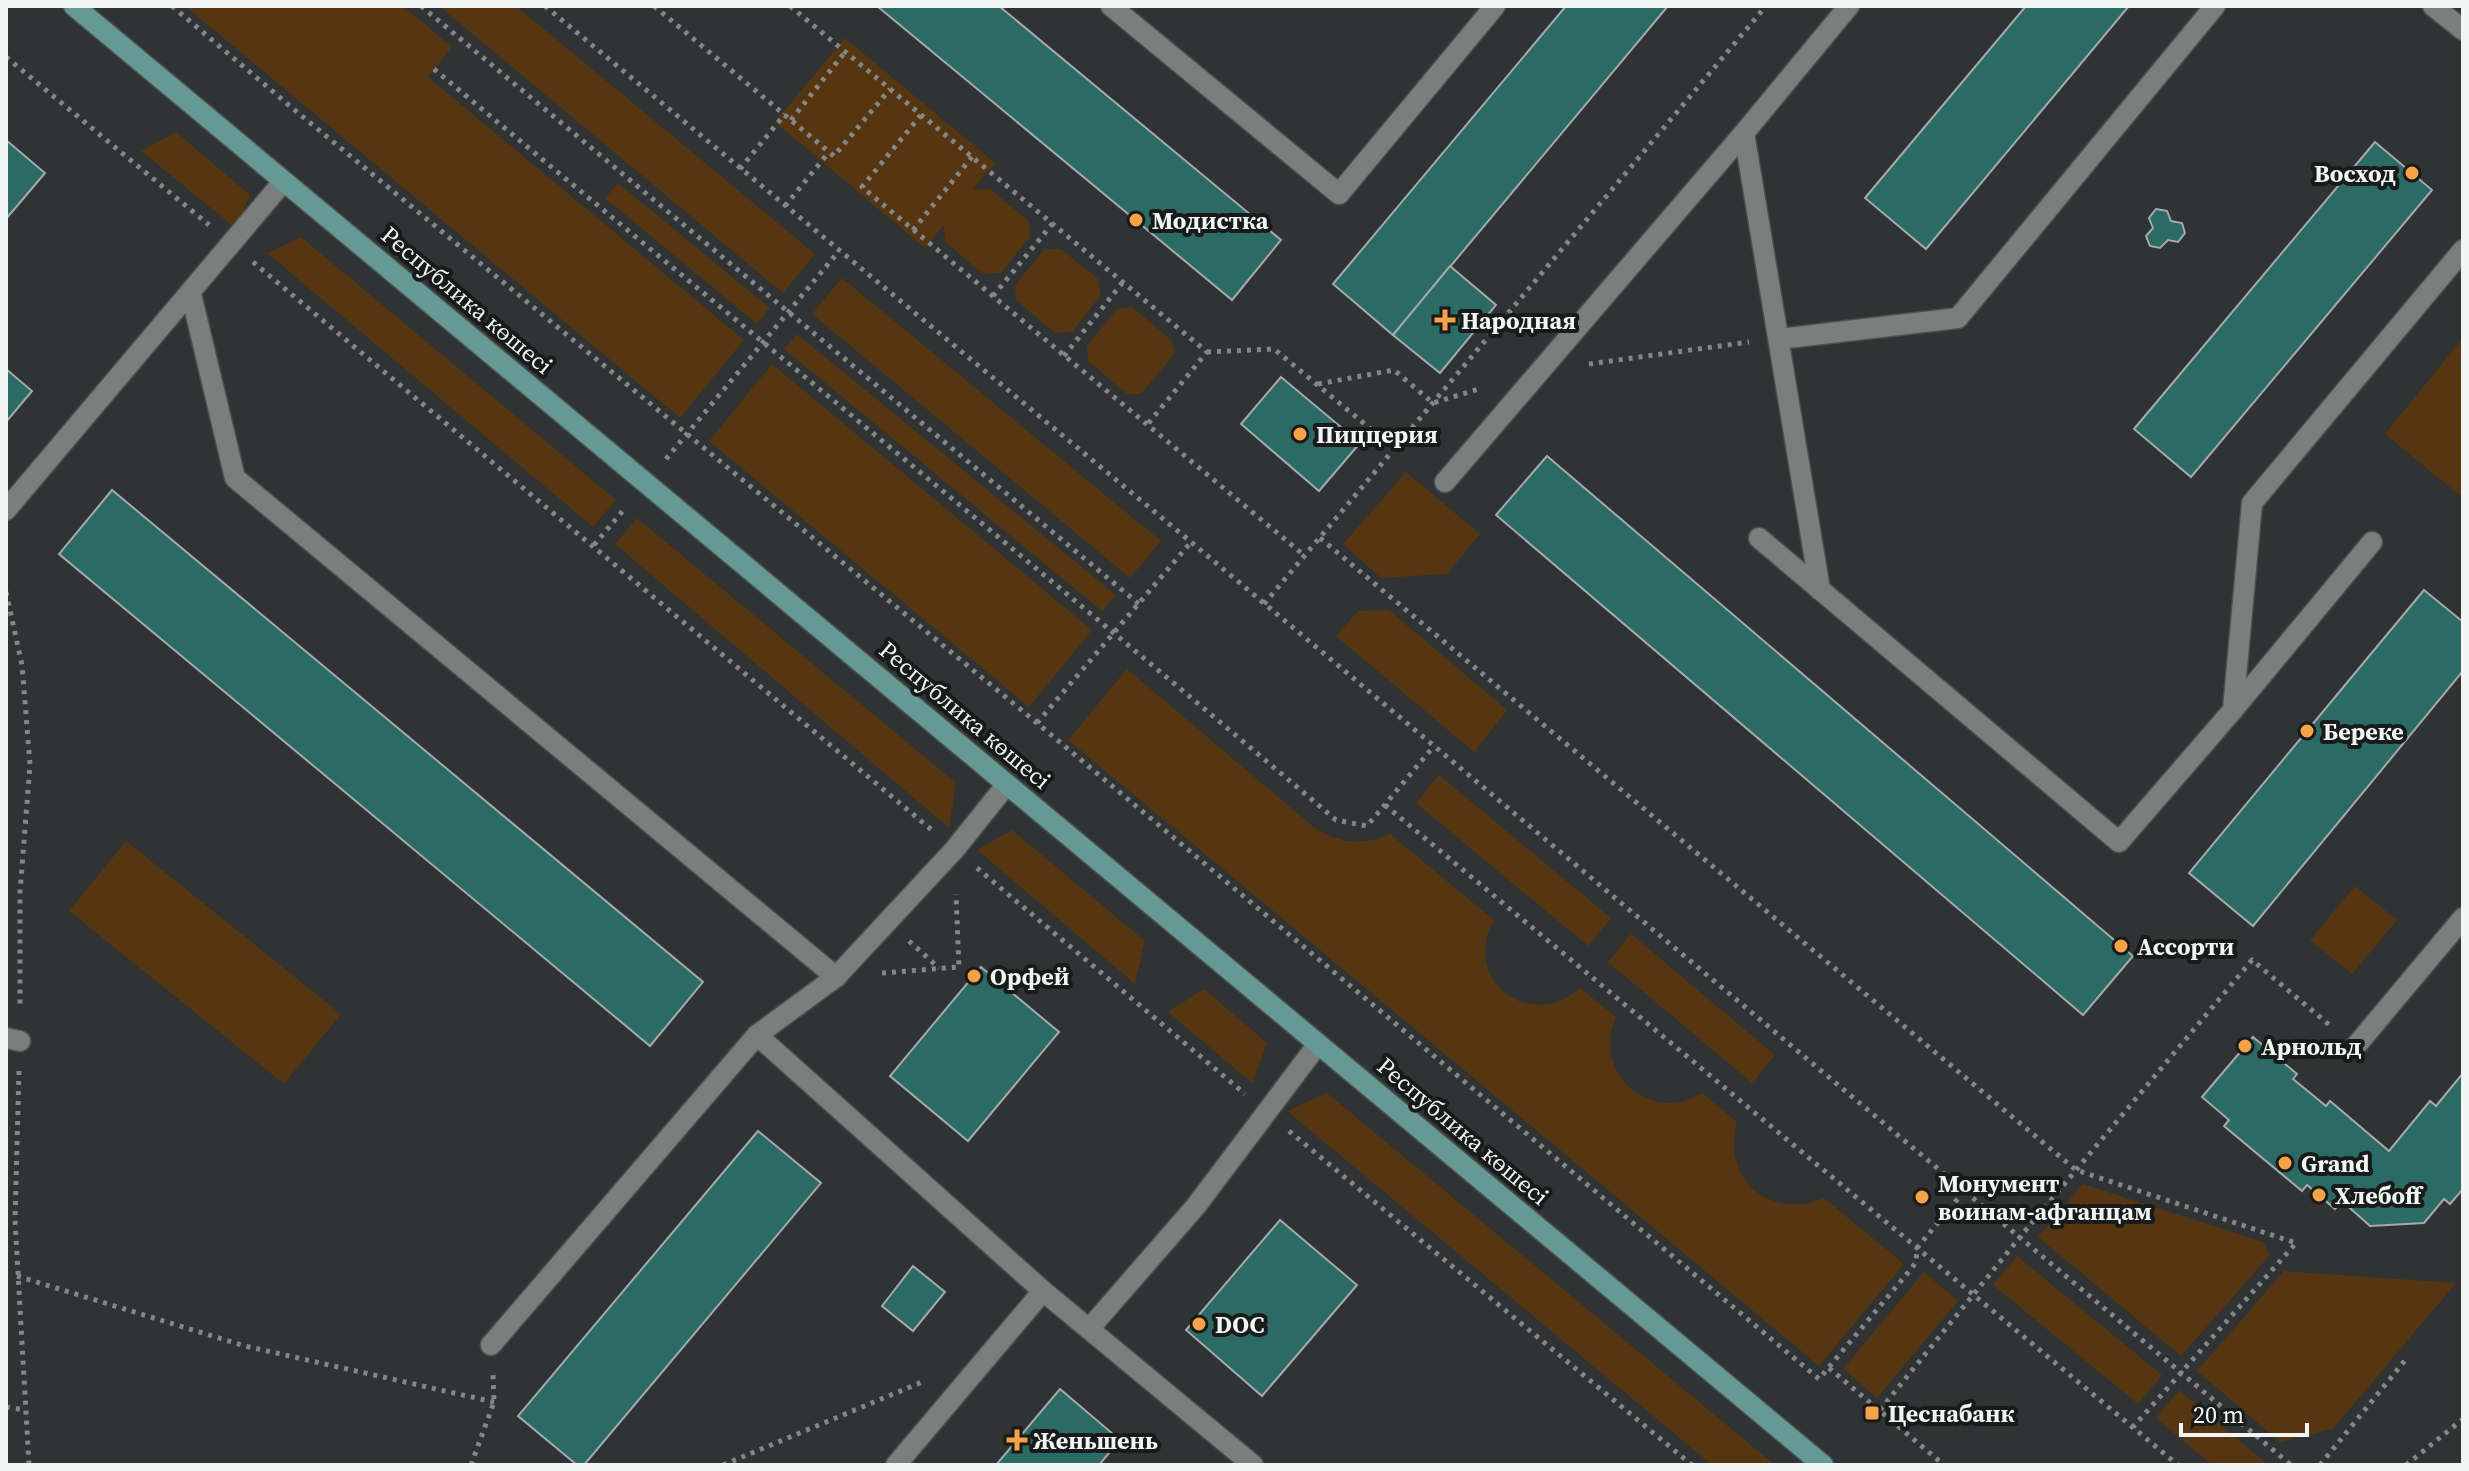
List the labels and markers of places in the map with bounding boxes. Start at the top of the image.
place label: Восход [2314,157,2396,190]
marker: Восход [2403,164,2421,182]
place label: Модистка [1152,204,1269,237]
marker: Модистка [1127,211,1145,229]
place label: Народная [1461,304,1576,337]
marker: Народная [1436,311,1454,329]
place label: Пиццерия [1316,418,1438,451]
marker: Пиццерия [1291,425,1309,443]
place label: Береке [2323,715,2404,748]
marker: Береке [2298,722,2316,740]
place label: Ассорти [2137,930,2234,963]
marker: Ассорти [2112,937,2130,955]
place label: Орфей [990,960,1070,993]
marker: Орфей [965,967,983,985]
place label: Арнольд [2261,1030,2362,1063]
marker: Арнольд [2236,1037,2254,1055]
place label: Grand [2301,1147,2370,1180]
marker: Grand [2276,1154,2294,1172]
place label: Монумент воинам-афганцам [1938,1167,2152,1228]
place label: Хлебoff [2335,1179,2424,1212]
marker: Хлебoff [2310,1186,2328,1204]
marker: Монумент воинам-афганцам [1913,1188,1931,1206]
place label: DOC [1215,1308,1265,1341]
marker: DOC [1190,1315,1208,1333]
place label: Цеснабанк [1888,1397,2015,1430]
marker: Цеснабанк [1863,1404,1881,1422]
place label: Женьшень [1033,1424,1158,1457]
marker: Женьшень [1008,1431,1026,1449]

